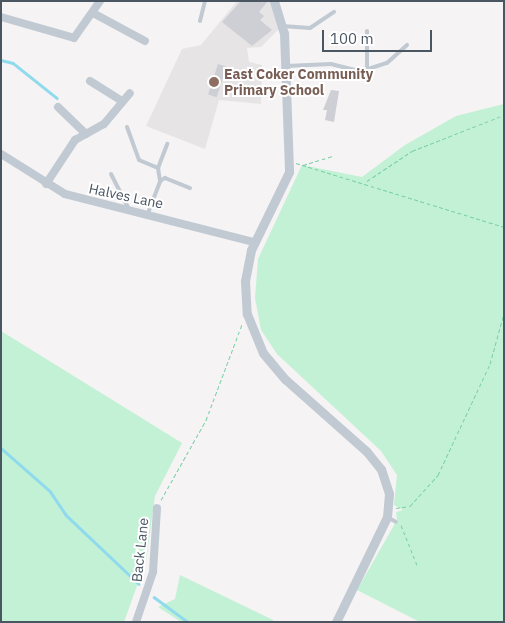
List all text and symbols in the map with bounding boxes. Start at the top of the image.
scale bar [325,20,435,52]
text: 100 m [330,29,374,48]
place label: East Coker Community Primary School [224,66,373,98]
marker: East Coker Community Primary School [208,76,220,88]
street label: Halves Lane [87,180,165,212]
street label: Back Lane [128,517,152,583]

